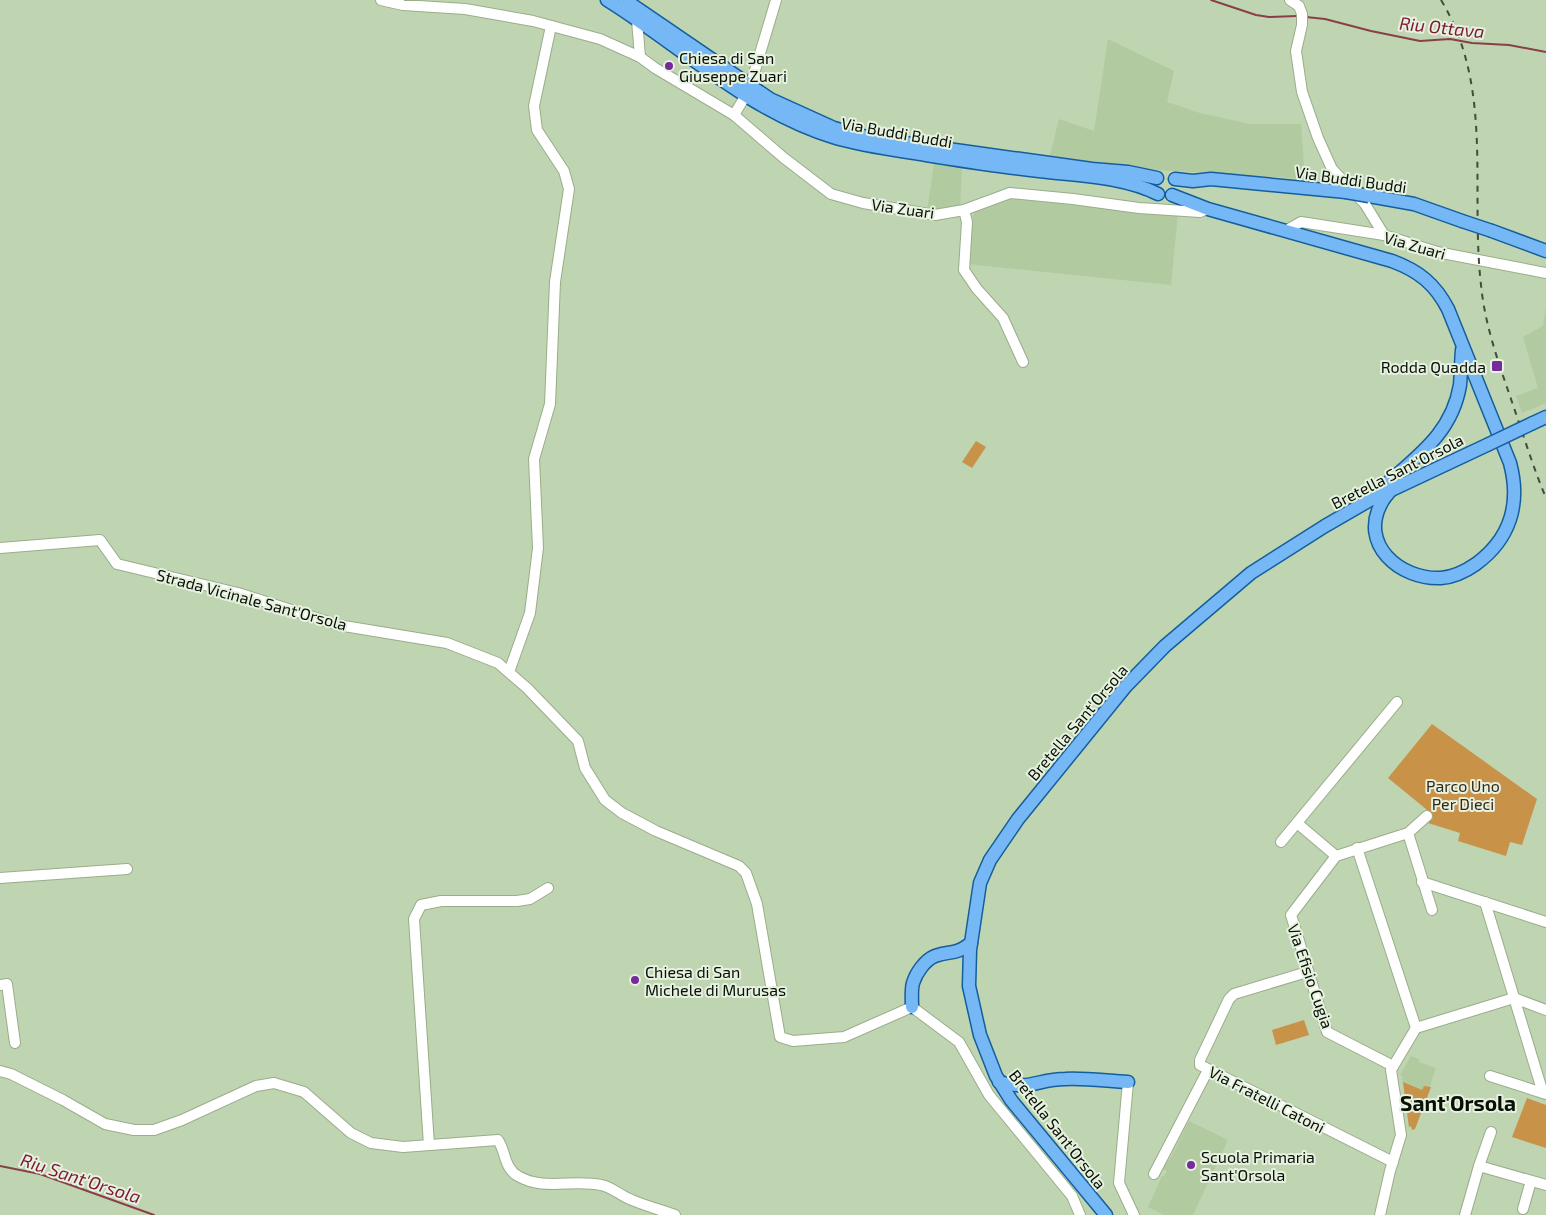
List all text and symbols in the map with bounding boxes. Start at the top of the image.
water label: Riu Ottava [1398,12,1486,42]
place label: Chiesa di San Giuseppe Zuari [679,48,787,85]
marker: Chiesa di San Giuseppe Zuari [663,60,675,72]
street label: Via Buddi Buddi [840,113,954,151]
street label: Via Buddi Buddi [1294,162,1408,196]
street label: Via Zuari [870,194,936,222]
street label: Via Zuari [1382,227,1448,263]
place label: Rodda Quadda [1381,357,1486,377]
marker: Rodda Quadda [1490,359,1504,373]
street label: Bretella Sant'Orsola [1328,429,1466,513]
street label: Strada Vicinale Sant'Orsola [155,564,349,634]
street label: Bretella Sant'Orsola [1023,660,1131,784]
park label: Parco Uno Per Dieci [1426,776,1500,813]
street label: Via Efisio Cugia [1284,921,1338,1031]
place label: Chiesa di San Michele di Murusas [645,962,786,999]
marker: Chiesa di San Michele di Murusas [629,974,641,986]
street label: Via Fratelli Catoni [1206,1062,1328,1136]
street label: Bretella Sant'Orsola [1006,1066,1110,1192]
district label: Sant'Orsola [1400,1090,1516,1115]
place label: Scuola Primaria Sant'Orsola [1201,1147,1315,1184]
water label: Riu Sant'Orsola [18,1148,144,1208]
marker: Scuola Primaria Sant'Orsola [1185,1159,1197,1171]

